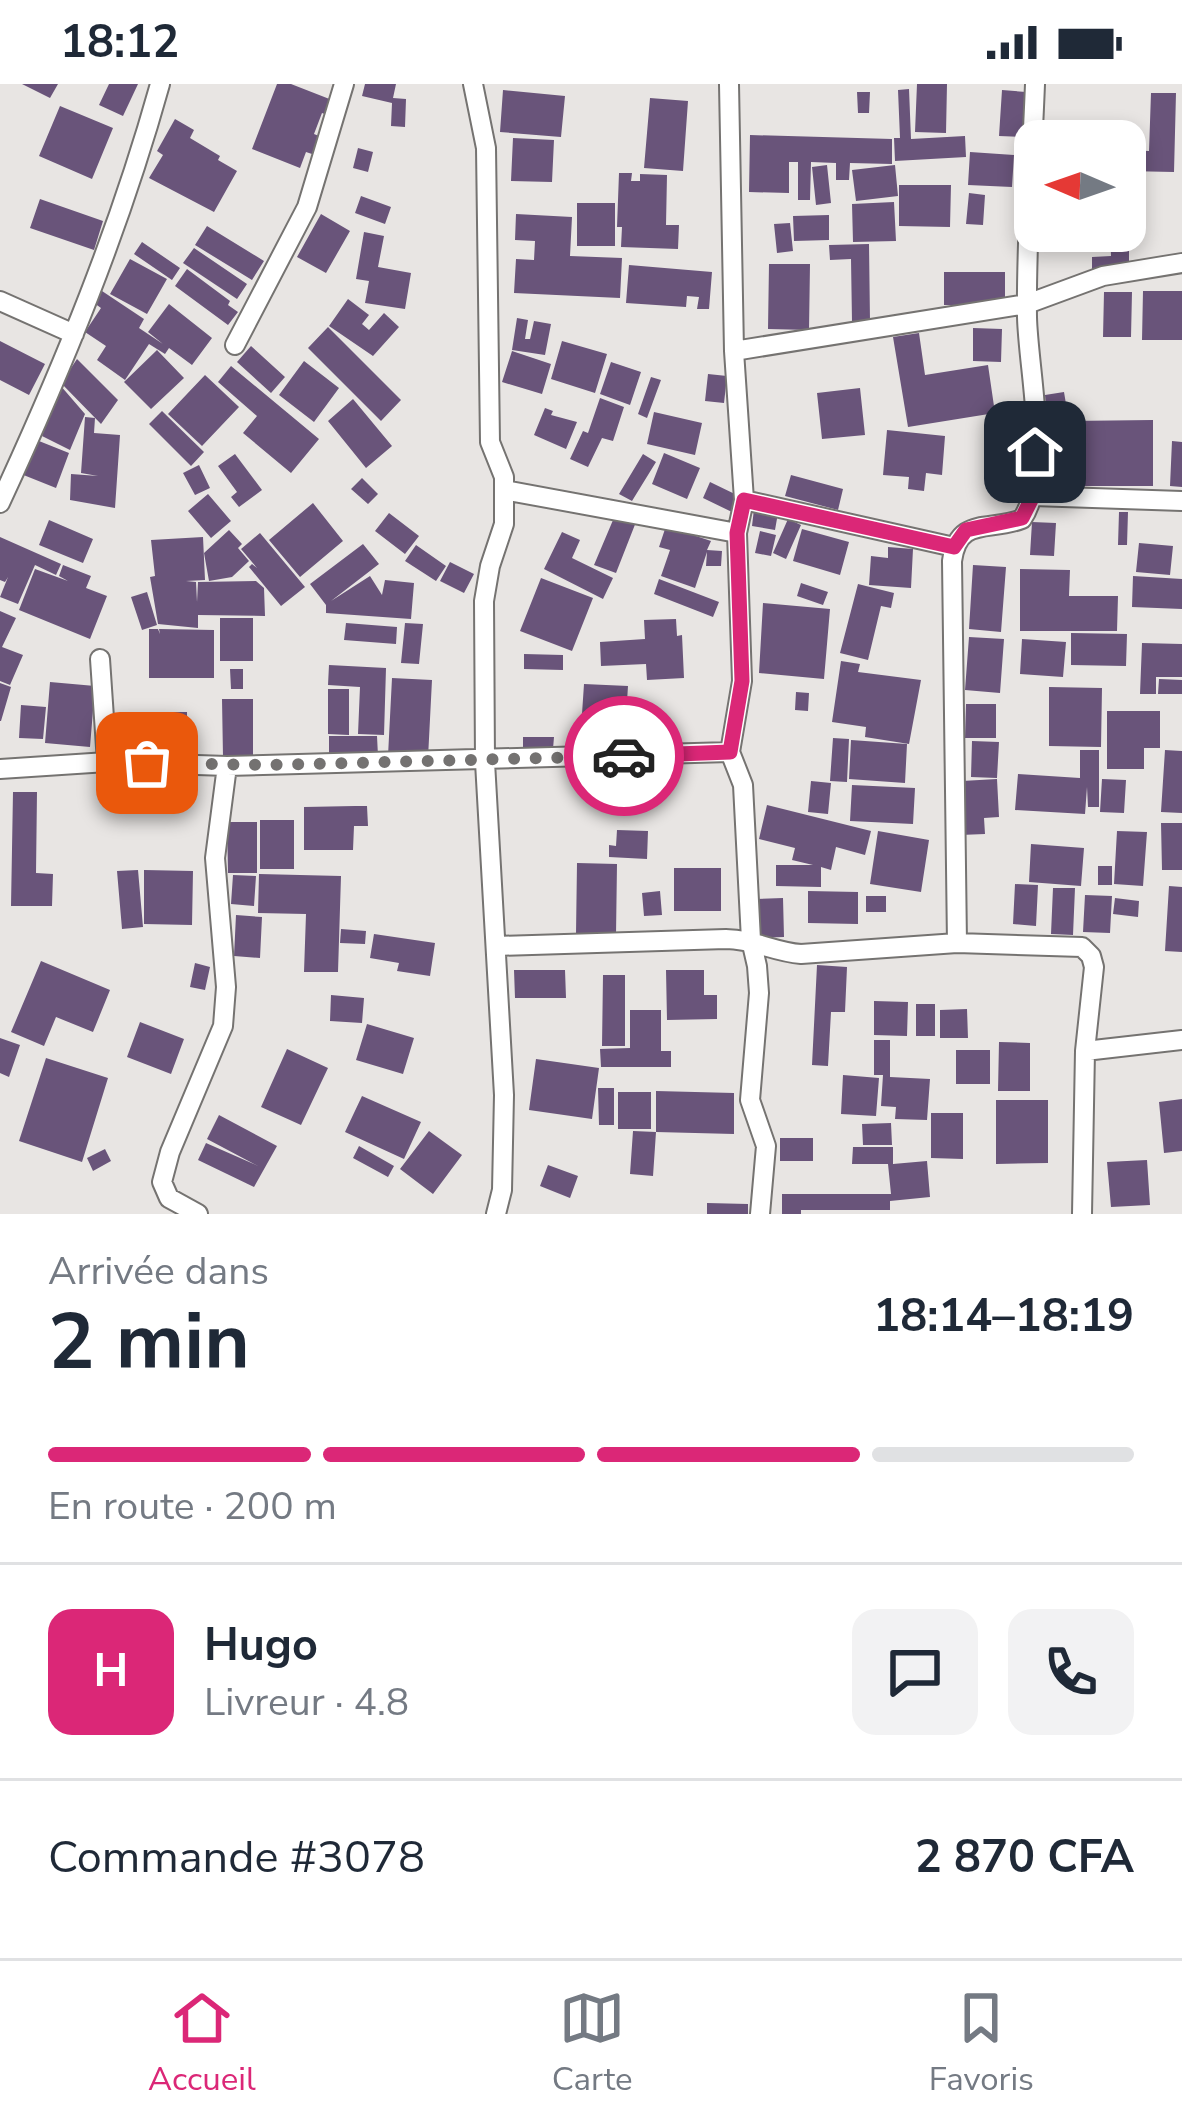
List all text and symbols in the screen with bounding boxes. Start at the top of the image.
text: 18:12 [60,12,179,73]
north arrow [1014,120,1146,252]
map controls [1014,120,1146,252]
pin [984,401,1086,503]
icon: home [1002,419,1068,485]
courier [564,696,684,816]
pin [96,712,198,814]
icon: car [591,723,657,789]
icon: bag [114,730,180,796]
text: Arrivée dans [48,1245,269,1298]
text: 18:14–18:19 [873,1286,1134,1347]
text: 2 min [48,1289,250,1396]
text: En route · 200 m [48,1480,337,1533]
button: chat [852,1609,978,1735]
button: phone [1008,1609,1134,1735]
text: Hugo [204,1615,318,1676]
text: H [94,1641,128,1702]
text: Livreur · 4.8 [204,1676,409,1729]
text: Commande #3078 [48,1827,425,1888]
text: 2 870 CFA [915,1827,1134,1888]
tab: Accueil [148,1985,256,2102]
tab: Carte [552,1985,633,2102]
tab: Favoris [929,1985,1034,2102]

